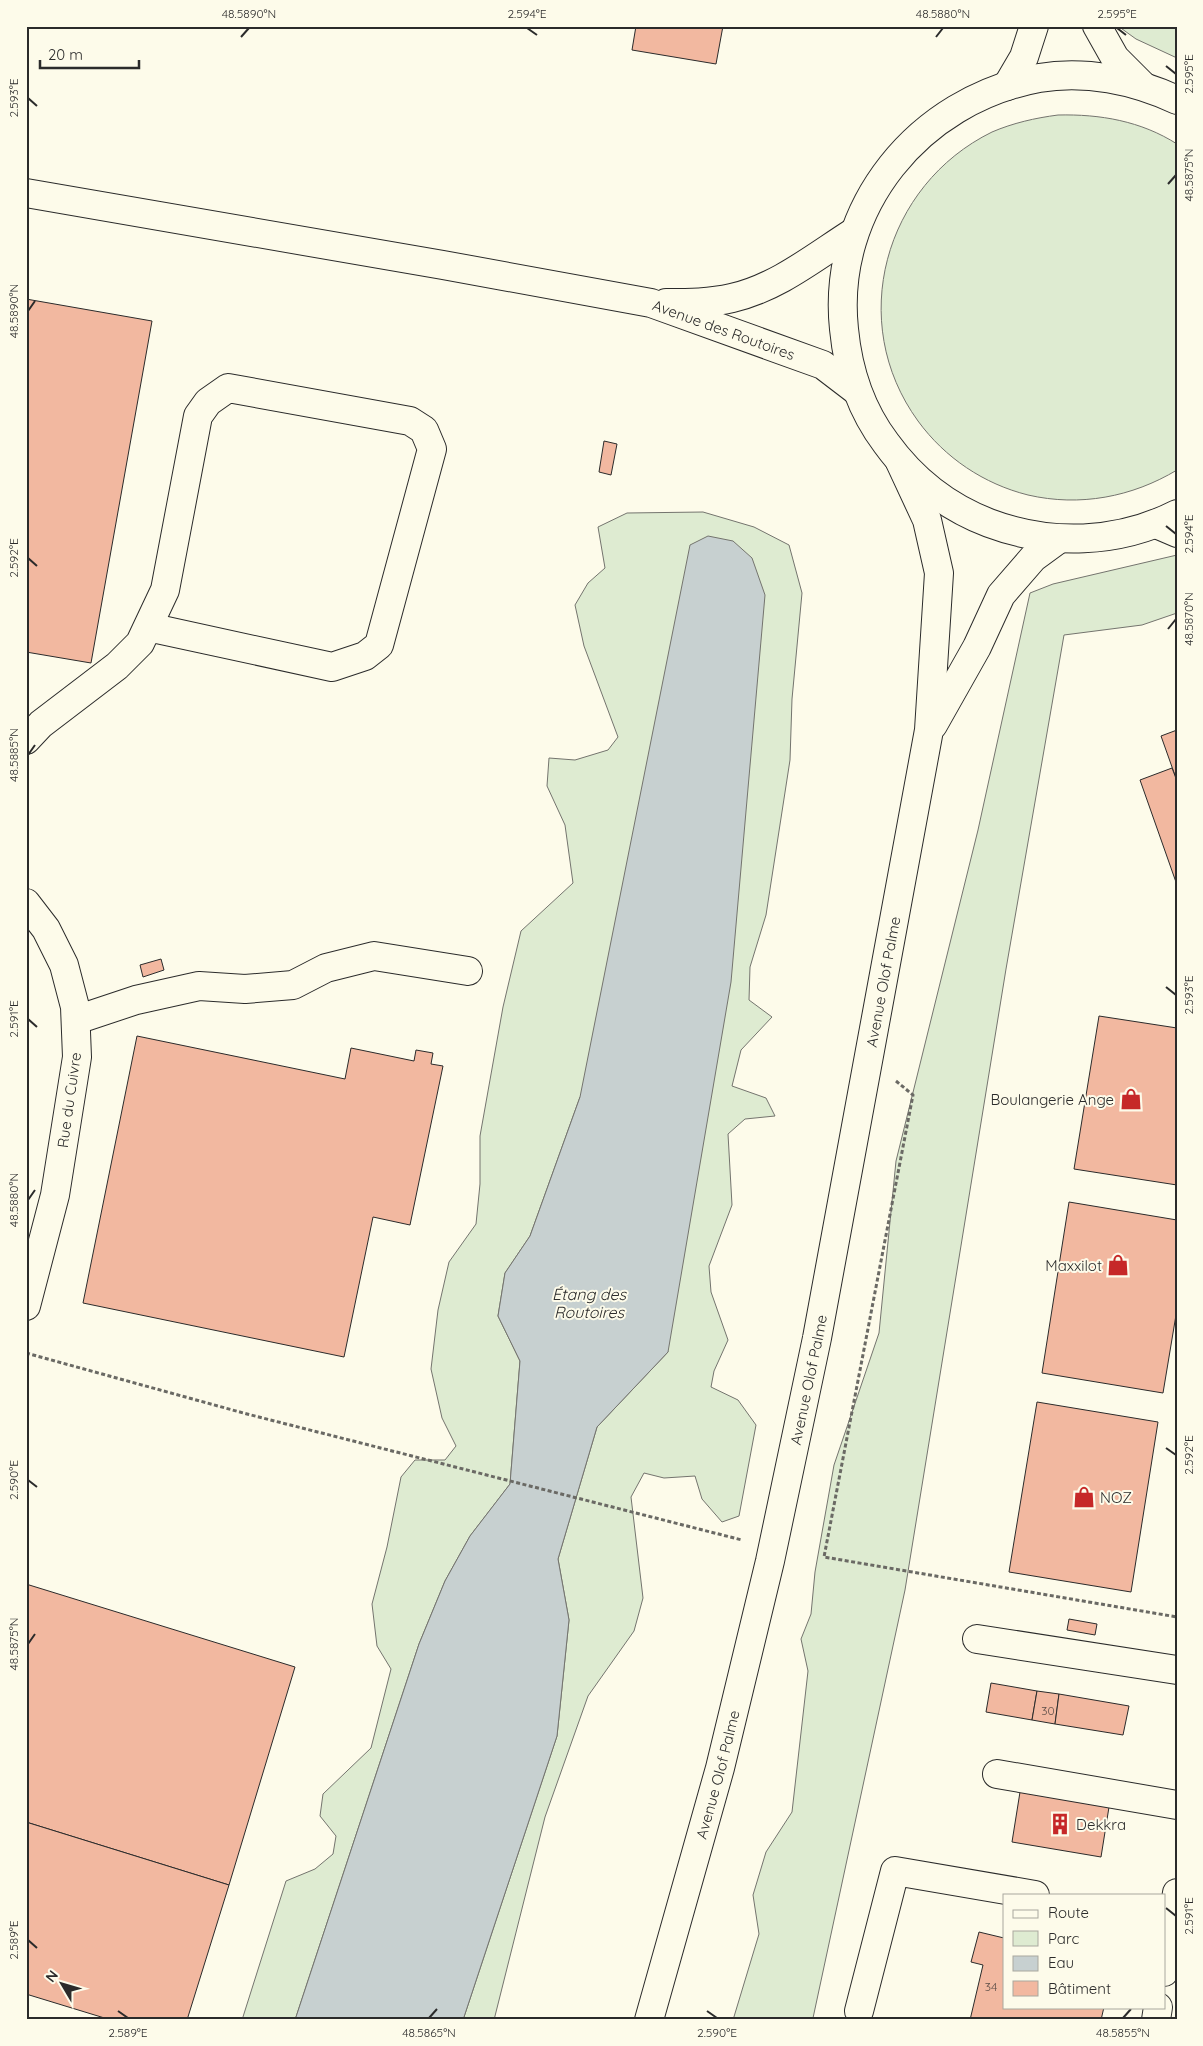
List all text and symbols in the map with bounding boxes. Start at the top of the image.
text: 48.5890°N [222,6,276,21]
text: 2.594°E [507,6,547,21]
text: 48.5880°N [916,6,970,21]
text: 2.595°E [1097,6,1137,21]
scale bar [40,38,139,70]
text: 20 m [48,45,83,64]
text: 2.595°E [1181,54,1196,94]
text: 2.593°E [6,78,21,118]
text: 48.5875°N [1181,148,1196,202]
text: 48.5890°N [6,284,21,338]
street label: Avenue des Routoires [650,295,798,364]
text: 2.594°E [1181,514,1196,554]
text: 2.592°E [6,538,21,578]
text: 48.5870°N [1181,592,1196,646]
text: 48.5885°N [6,728,21,782]
street label: Avenue Olof Palme [861,915,904,1049]
text: 2.593°E [1181,975,1196,1015]
text: 2.591°E [6,1000,21,1038]
street label: Rue du Cuivre [53,1051,85,1149]
shop icon: Boulangerie Ange [1118,1086,1144,1112]
place label: Boulangerie Ange [990,1090,1114,1109]
text: 48.5880°N [6,1173,21,1227]
shop icon: Maxxilot [1105,1252,1131,1278]
place label: Maxxilot [1045,1256,1102,1275]
water label: Étang des Routoires [552,1284,628,1322]
street label: Avenue Olof Palme [785,1313,831,1447]
text: 2.592°E [1181,1435,1196,1475]
text: 2.590°E [6,1460,21,1500]
shop icon: NOZ [1071,1484,1097,1510]
place label: NOZ [1100,1488,1132,1507]
text: 48.5875°N [6,1617,21,1671]
house number: 30 [1041,1703,1055,1718]
street label: Avenue Olof Palme [691,1708,743,1841]
building icon: Dekkra [1047,1811,1073,1837]
place label: Dekkra [1076,1815,1126,1834]
legend [1003,1894,1166,2008]
text: 2.591°E [1181,1897,1196,1935]
text: Route [1048,1903,1089,1922]
text: 2.589°E [6,1920,21,1960]
text: Parc [1048,1929,1079,1948]
text: Eau [1048,1953,1074,1972]
north arrow [38,1958,88,2008]
text: N [41,1966,62,1986]
house number: 34 [985,1979,997,1994]
text: Bâtiment [1048,1979,1111,1998]
text: 2.589°E [108,2025,148,2040]
text: 48.5865°N [402,2025,456,2040]
text: 2.590°E [697,2025,737,2040]
text: 48.5855°N [1096,2025,1150,2040]

